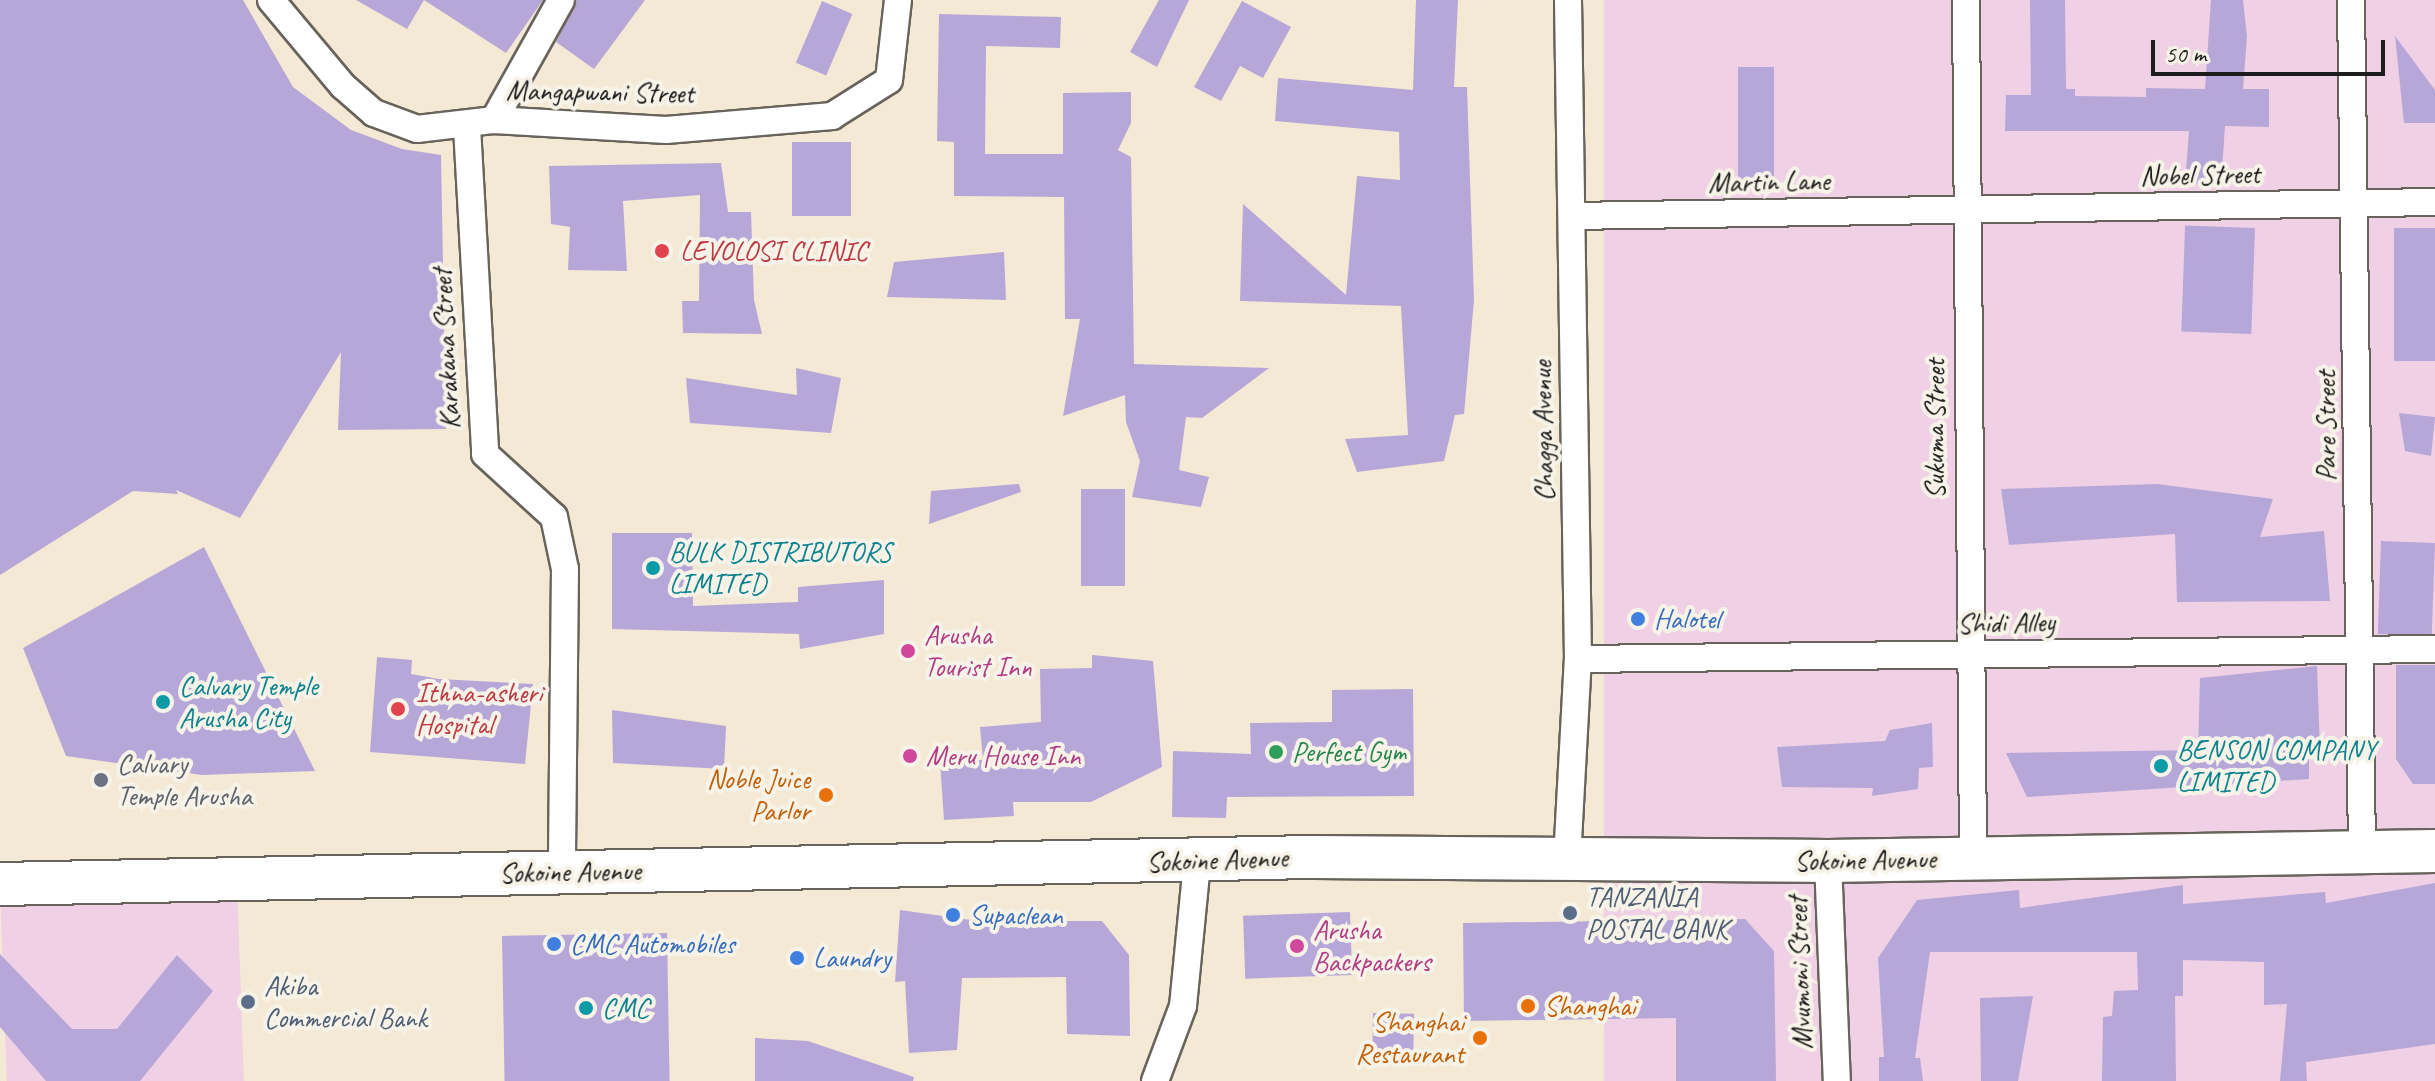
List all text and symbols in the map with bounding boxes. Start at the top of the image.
scale bar [2155,24,2389,74]
text: 50 m [2165,39,2206,69]
street label: Mangapwani Street [506,74,694,110]
street label: Nobel Street [2140,157,2260,193]
street label: Martin Lane [1708,164,1830,200]
place label: LEVOLOSI CLINIC [680,234,866,268]
marker: LEVOLOSI CLINIC [651,240,673,262]
street label: Karakana Street [425,268,467,430]
street label: Sukuma Street [1918,359,1952,499]
street label: Chagga Avenue [1525,360,1561,502]
street label: Pare Street [2309,370,2343,482]
place label: BULK DISTRIBUTORS LIMITED [669,535,891,601]
marker: BULK DISTRIBUTORS LIMITED [644,559,662,577]
place label: Halotel [1654,602,1720,636]
street label: Shidi Alley [1957,605,2055,641]
marker: Halotel [1629,610,1647,628]
place label: Arusha Tourist Inn [924,618,1032,684]
marker: Arusha Tourist Inn [899,642,917,660]
place label: Calvary Temple Arusha City [179,669,316,735]
place label: Ithna-asheri Hospital [416,676,542,742]
marker: Calvary Temple Arusha City [154,693,172,711]
marker: Ithna-asheri Hospital [387,698,409,720]
place label: BENSON COMPANY LIMITED [2177,733,2376,799]
place label: Perfect Gym [1292,735,1408,769]
place label: Meru House Inn [926,739,1080,773]
marker: Perfect Gym [1267,743,1285,761]
place label: Calvary Temple Arusha [117,747,251,813]
marker: Meru House Inn [901,747,919,765]
marker: BENSON COMPANY LIMITED [2152,757,2170,775]
place label: Noble Juice Parlor [708,762,810,828]
marker: Calvary Temple Arusha [92,771,110,789]
marker: Noble Juice Parlor [817,786,835,804]
street label: Sokoine Avenue [1146,841,1288,879]
street label: Sokoine Avenue [1794,842,1936,878]
street label: Sokoine Avenue [499,854,641,890]
place label: TANZANIA POSTAL BANK [1586,880,1729,946]
street label: Mvumoni Street [1781,896,1819,1050]
place label: Supaclean [969,898,1063,932]
marker: TANZANIA POSTAL BANK [1561,904,1579,922]
marker: Supaclean [944,906,962,924]
place label: Arusha Backpackers [1313,913,1431,979]
place label: CMC Automobiles [570,927,735,961]
marker: CMC Automobiles [545,935,563,953]
marker: Arusha Backpackers [1288,937,1306,955]
place label: Laundry [813,941,891,975]
marker: Laundry [788,949,806,967]
place label: Akiba Commercial Bank [264,969,428,1035]
place label: Shanghai [1544,989,1635,1023]
place label: CMC [602,991,649,1025]
marker: Akiba Commercial Bank [239,993,257,1011]
marker: Shanghai [1519,997,1537,1015]
marker: CMC [577,999,595,1017]
place label: Shanghai Restaurant [1356,1005,1464,1071]
marker: Shanghai Restaurant [1471,1029,1489,1047]

